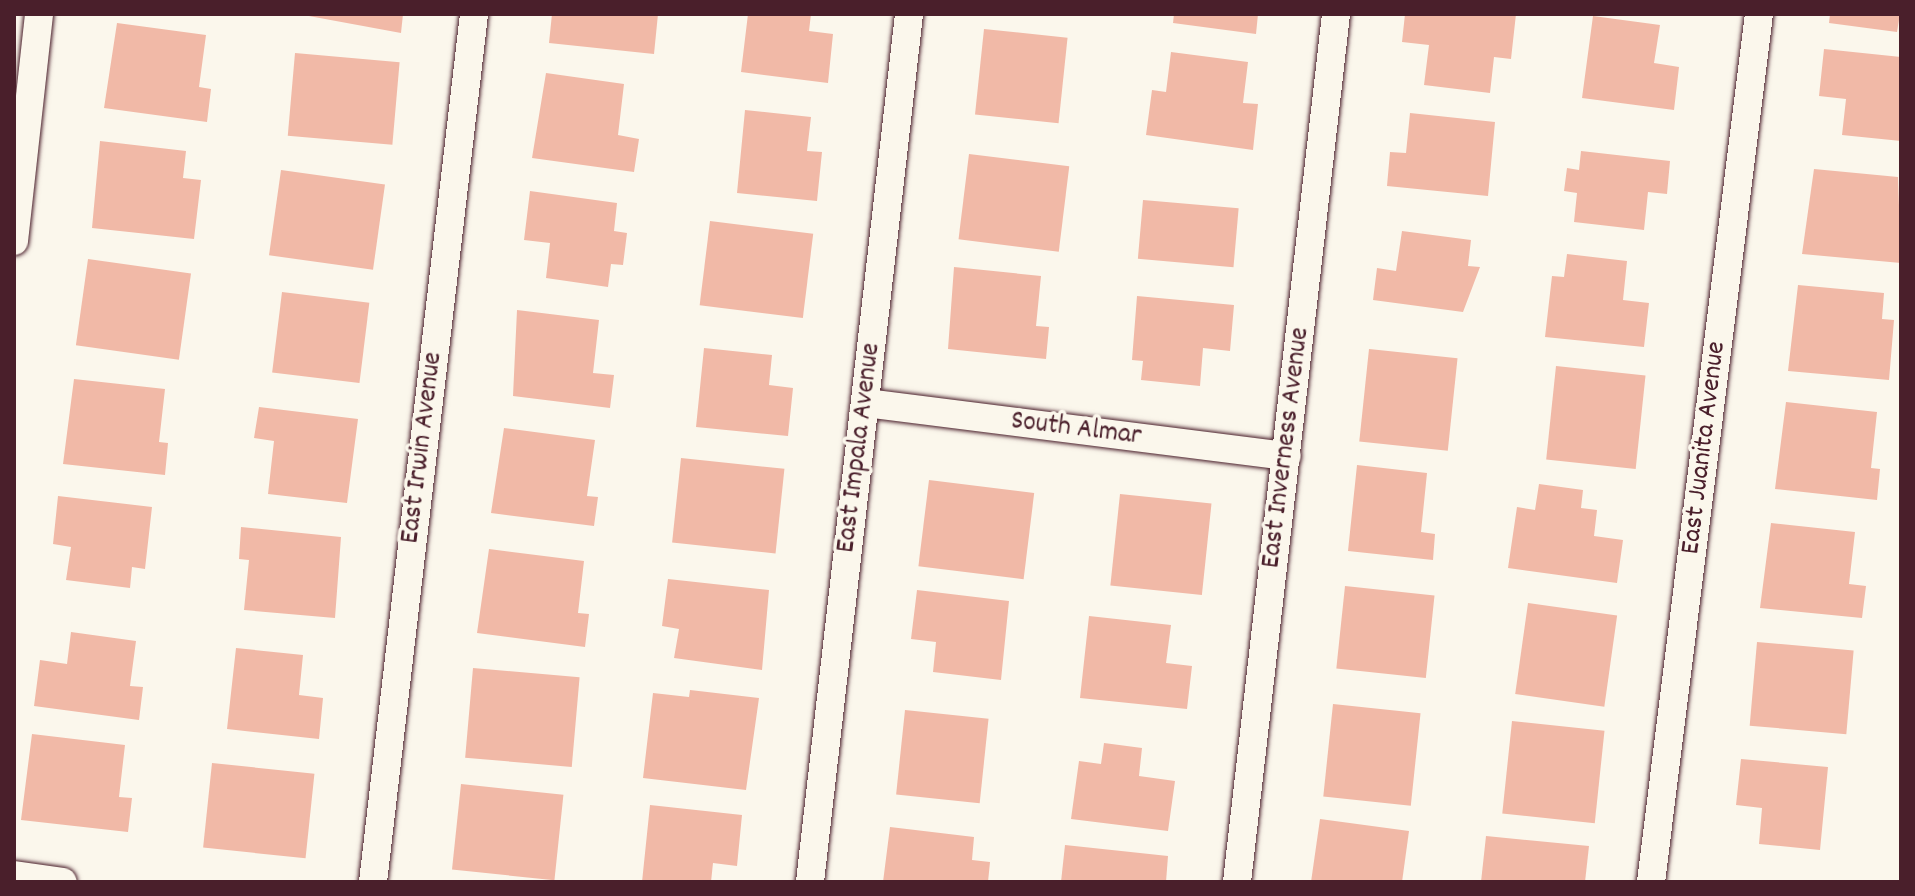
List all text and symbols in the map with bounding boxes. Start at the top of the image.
street label: East Inverness Avenue [1256,326,1318,570]
street label: East Juanita Avenue [1675,340,1735,556]
street label: East Impala Avenue [830,341,890,555]
street label: East Irwin Avenue [395,350,451,546]
street label: South Almar [1009,405,1143,455]

